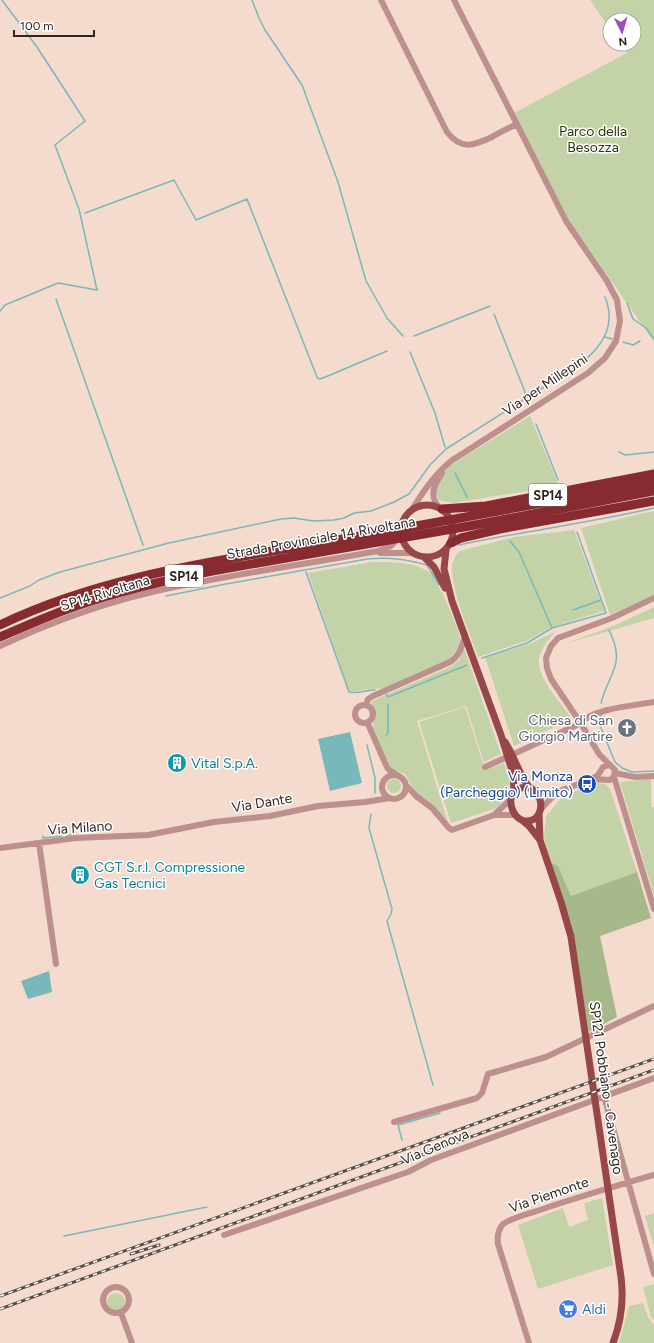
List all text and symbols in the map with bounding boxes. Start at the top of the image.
scale bar [14,12,94,38]
north arrow [602,12,642,52]
text: 100 m [20,19,54,33]
text: N [618,35,628,48]
park label: Parco della Besozza [559,123,627,156]
street label: Via per Millepini [499,350,591,420]
road number: SP14 [529,484,567,506]
street label: Strada Provinciale 14 Rivoltana [225,513,417,563]
road number: SP14 [165,565,203,587]
street label: SP14 Rivoltana [58,571,152,615]
place label: Chiesa di San Giorgio Martire [519,712,613,745]
church icon: Chiesa di San Giorgio Martire [616,717,638,739]
building icon: Vital S.p.A. [166,752,188,774]
place label: Vital S.p.A. [191,755,258,772]
place label: Via Monza (Parcheggio) (Limito) [440,768,573,801]
bus stop icon: Via Monza (Parcheggio) (Limito) [576,773,598,795]
street label: Via Dante [231,790,294,816]
street label: Via Milano [47,817,113,839]
place label: CGT S.r.l. Compressione Gas Tecnici [94,859,246,892]
building icon: CGT S.r.l. Compressione Gas Tecnici [69,864,91,886]
street label: SP121 Pobbiano - Cavenago [585,1001,627,1175]
street label: Via Genova [399,1125,471,1169]
street label: Via Piemonte [507,1173,591,1217]
supermarket icon: Aldi [557,1298,579,1320]
place label: Aldi [582,1301,606,1318]

